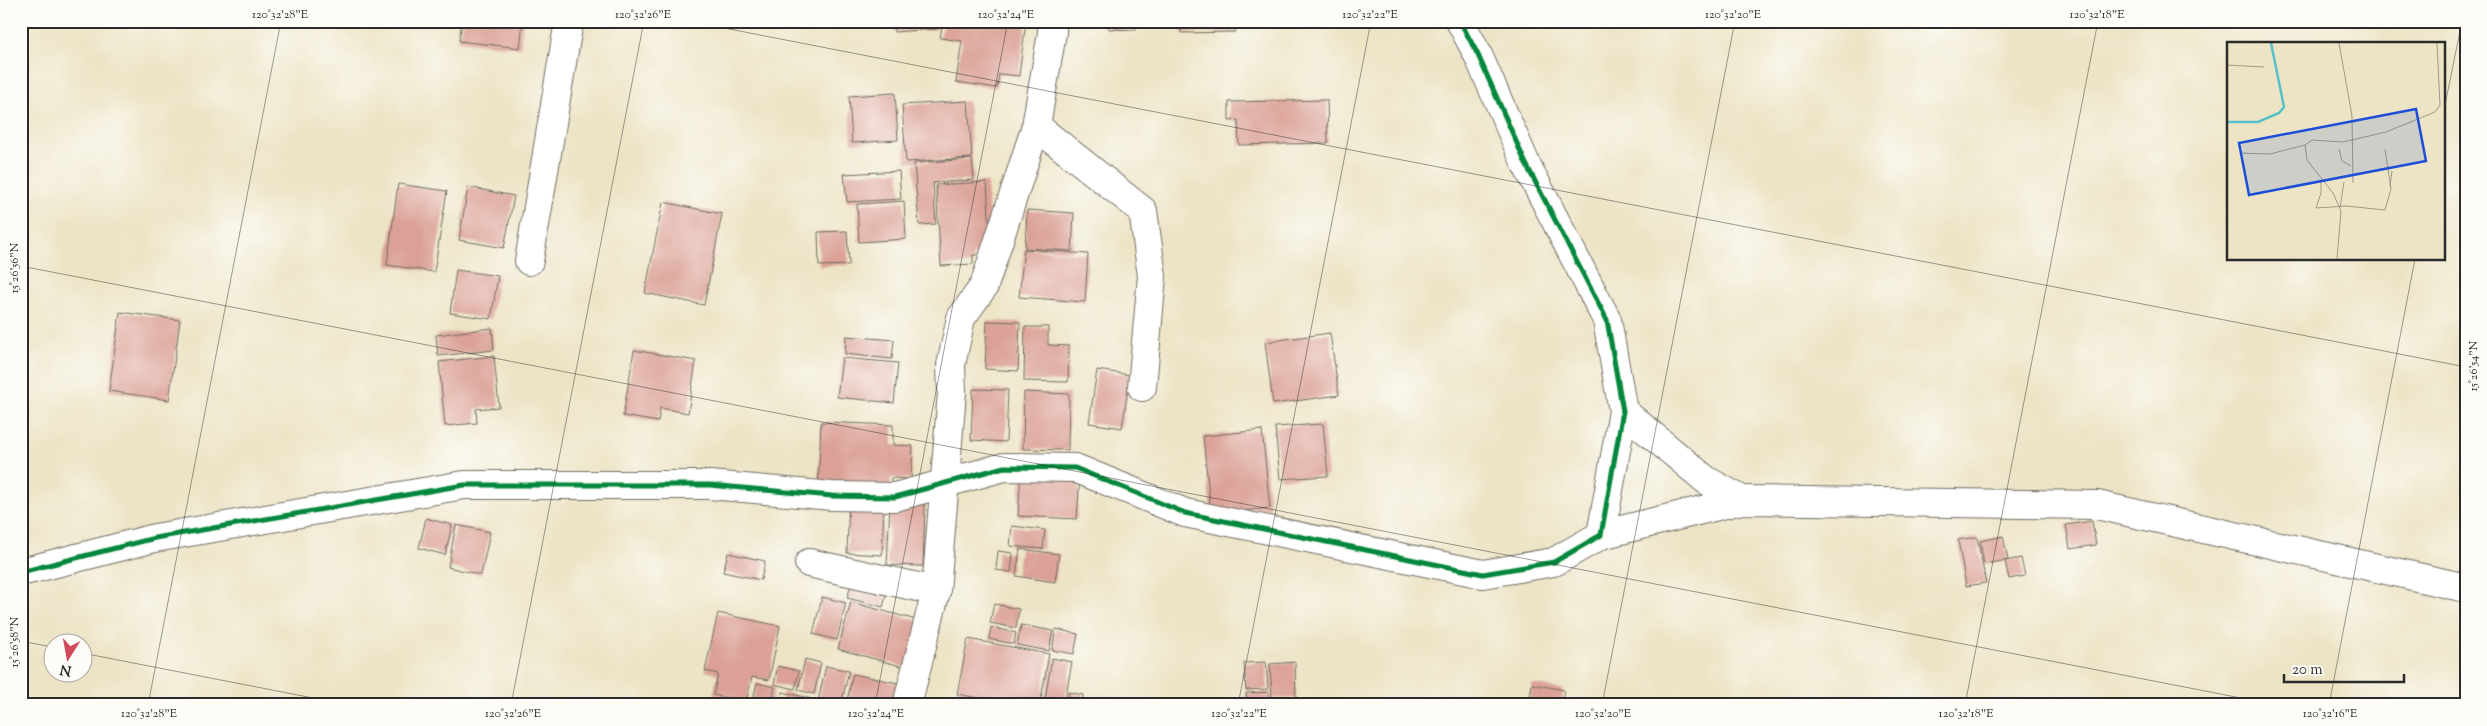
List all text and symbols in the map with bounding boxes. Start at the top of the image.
text: 120°32'28"E [252,6,309,24]
text: 120°32'26"E [615,6,672,24]
text: 120°32'24"E [978,6,1035,24]
text: 120°32'22"E [1342,6,1399,24]
text: 120°32'20"E [1705,6,1762,24]
text: 120°32'18"E [2070,6,2125,24]
inset map [2227,42,2444,260]
text: 15°26'56"N [6,242,24,293]
text: 15°26'54"N [2465,340,2483,391]
text: 15°26'58"N [6,616,24,667]
north arrow [42,634,92,684]
scale bar [2284,651,2404,683]
text: N [59,658,73,680]
text: 20 m [2292,660,2323,681]
text: 120°32'28"E [121,705,178,723]
text: 120°32'26"E [485,705,542,723]
text: 120°32'24"E [848,705,905,723]
text: 120°32'22"E [1211,705,1268,723]
text: 120°32'20"E [1575,705,1632,723]
text: 120°32'18"E [1939,705,1994,723]
text: 120°32'16"E [2303,705,2358,723]

